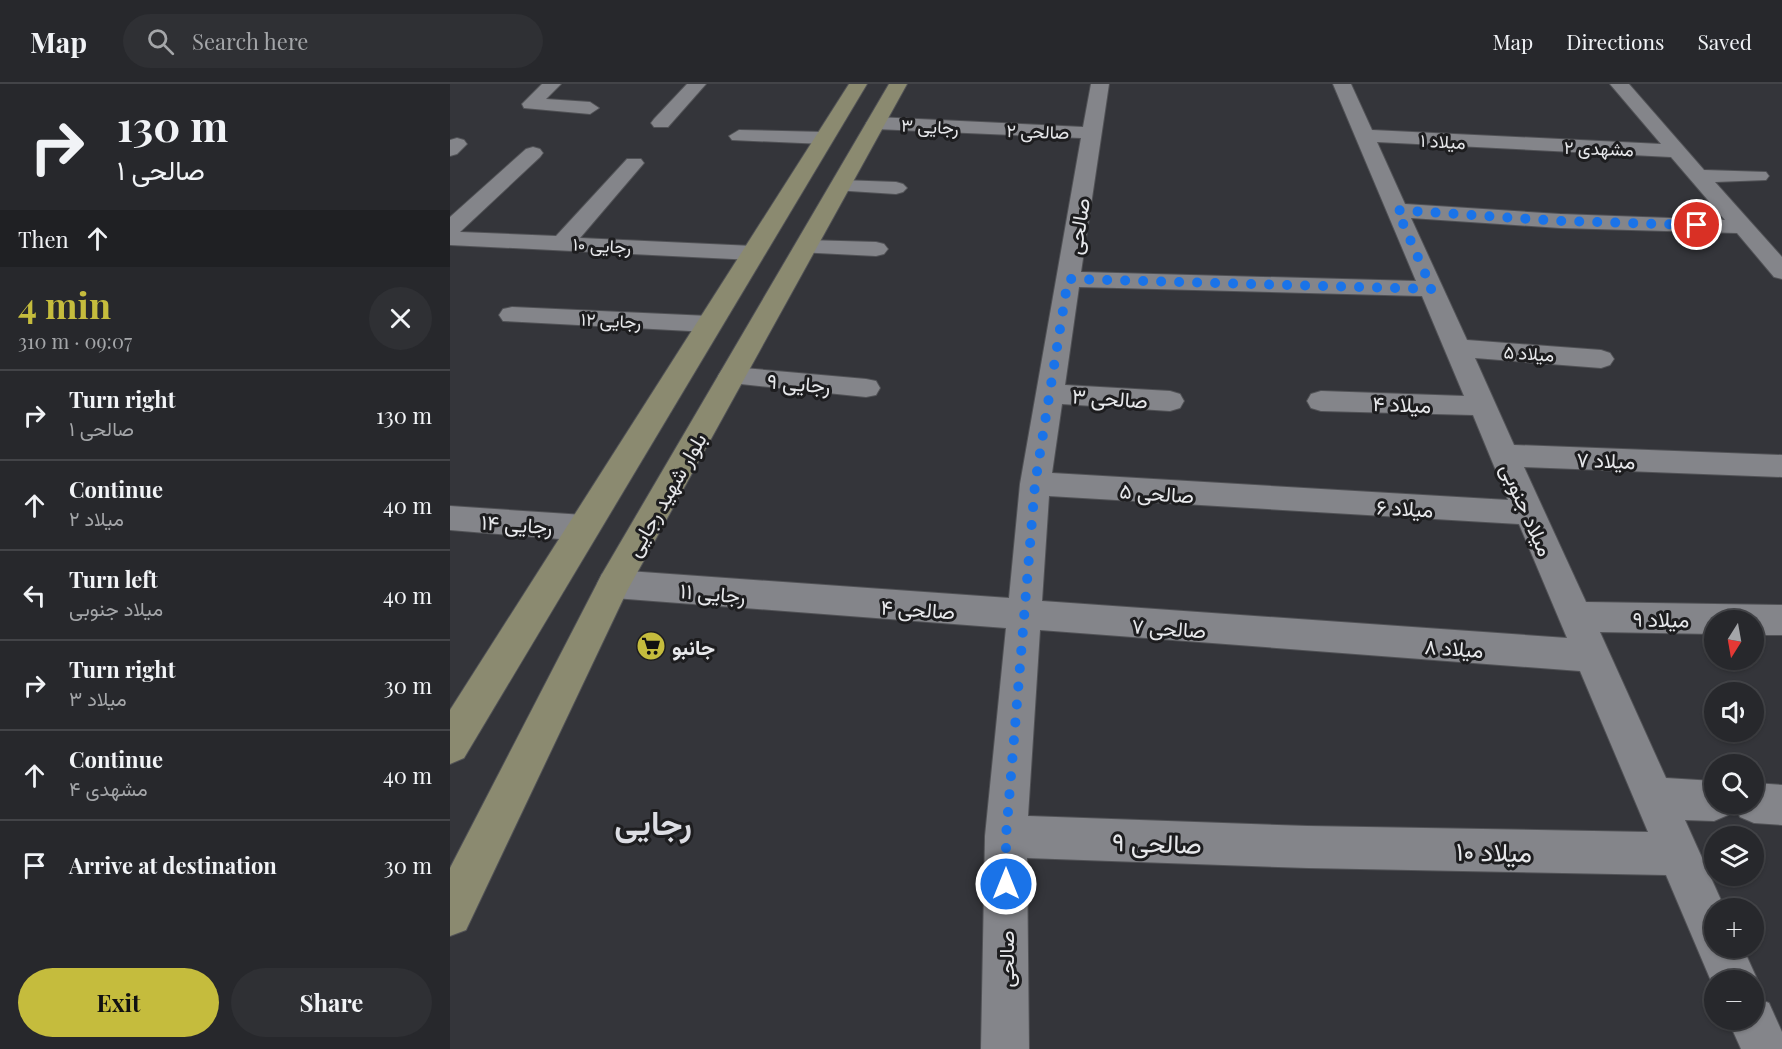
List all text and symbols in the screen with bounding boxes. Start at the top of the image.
search box [123,14,543,68]
text: Map [30,23,87,60]
icon: search [144,25,177,58]
text: Search here [192,26,308,56]
text: Map [1492,27,1533,55]
text: Directions [1566,27,1664,55]
text: Saved [1697,27,1752,55]
text: 130 m [117,97,228,153]
icon: right [18,108,96,186]
street label: رجایی ۳ [901,113,959,139]
street label: صالحی ۲ [1006,118,1070,144]
street label: میلاد ۱ [1420,128,1466,154]
street label: مشهدی ۲ [1564,135,1634,161]
text: صالحی ۱ [117,151,205,187]
street label: صالحی [1059,196,1095,256]
pin [1671,199,1722,250]
icon: arrive [1680,208,1713,241]
icon: ahead [81,222,114,255]
text: Then [18,224,69,254]
street label: رجایی ۱۰ [572,231,632,259]
text: 4 min [18,280,111,328]
button: close [369,287,432,350]
street label: رجایی ۱۲ [580,306,642,334]
text: 310 m · 09:07 [18,327,132,354]
street label: میلاد ۵ [1503,339,1555,367]
street label: رجایی ۹ [766,365,832,400]
street label: صالحی ۳ [1071,380,1149,414]
text: Turn right [69,384,175,414]
street label: میلاد ۴ [1372,388,1432,418]
icon: right [18,399,51,432]
text: 130 m [376,400,432,430]
text: صالحی ۱ [69,414,134,441]
street label: بلوار شهید رجایی [618,427,713,562]
street label: میلاد ۷ [1576,444,1636,474]
street label: میلاد جنوبی [1494,458,1561,560]
text: Continue [69,474,163,504]
street label: صالحی ۵ [1119,475,1195,509]
icon: ahead [18,489,51,522]
text: 40 m [383,490,432,520]
street label: میلاد ۶ [1376,492,1434,522]
text: میلاد ۲ [69,504,124,531]
street label: رجایی ۱۴ [480,507,554,540]
text: Turn left [69,564,158,594]
street label: رجایی ۱۱ [679,575,747,610]
icon: left [18,579,51,612]
text: 40 m [383,580,432,610]
street label: صالحی ۴ [880,591,956,625]
text: میلاد جنوبی [69,594,163,621]
street label: میلاد ۹ [1632,604,1690,632]
street label: صالحی ۷ [1131,610,1207,644]
north arrow [1704,610,1764,670]
map controls [1704,610,1764,1030]
supermarket icon: جانبو [635,630,667,662]
street label: میلاد ۸ [1424,631,1484,663]
place label: جانبو [672,632,715,661]
text: Turn right [69,654,175,684]
icon: right [18,669,51,702]
text: 30 m [384,670,432,700]
button: sound [1704,682,1764,742]
text: میلاد ۳ [69,684,127,711]
text: Continue [69,744,163,774]
button: search [1704,754,1764,814]
icon: ahead [18,759,51,792]
text: 40 m [383,760,432,790]
text: مشهدی ۴ [69,774,148,801]
district label: رجایی [614,799,692,844]
street label: صالحی ۹ [1112,823,1202,861]
button: layers [1704,826,1764,886]
street label: میلاد ۱۰ [1456,833,1532,869]
icon: arrive [18,849,51,882]
text: Arrive at destination [69,850,277,880]
text: 30 m [384,850,432,880]
position arrow [974,852,1038,916]
button: + [1704,898,1764,958]
street label: صالحی [991,930,1019,988]
button: Exit [18,968,219,1037]
button: Share [231,968,432,1037]
button: − [1704,970,1764,1030]

